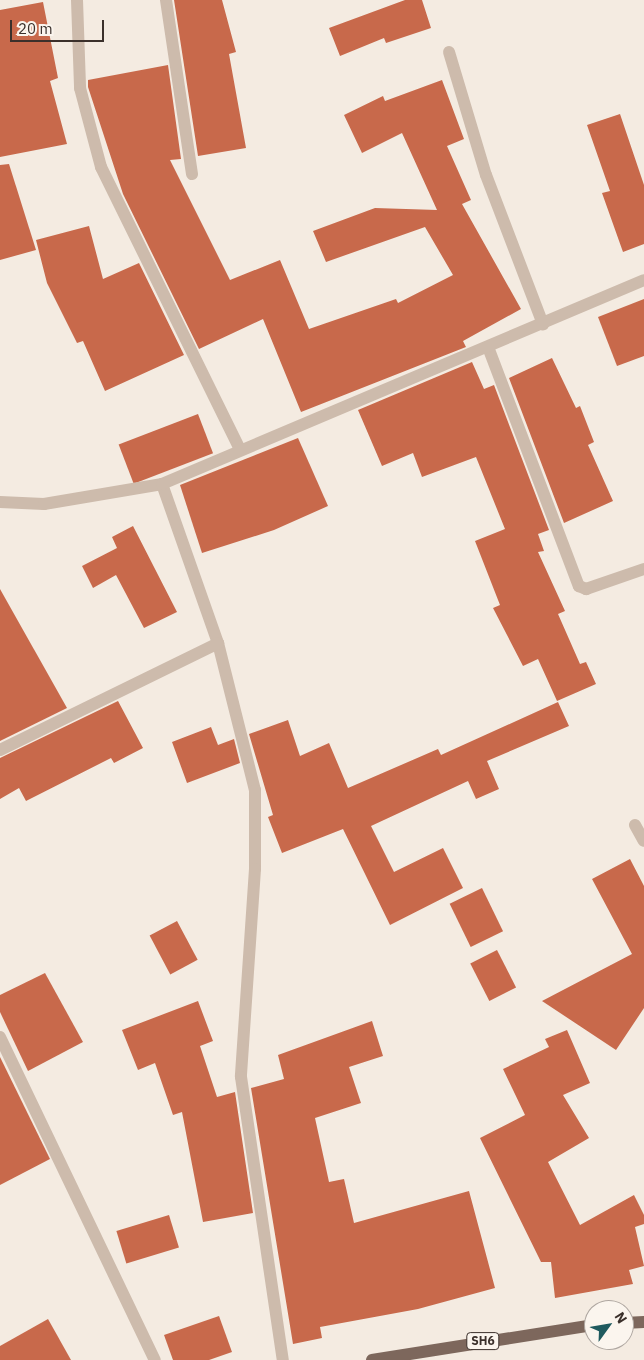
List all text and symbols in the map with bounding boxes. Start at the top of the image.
scale bar [12,10,106,42]
text: 20 m [18,19,53,38]
north arrow [584,1300,634,1350]
text: N [611,1309,631,1327]
road number: SH6 [466,1332,500,1350]

